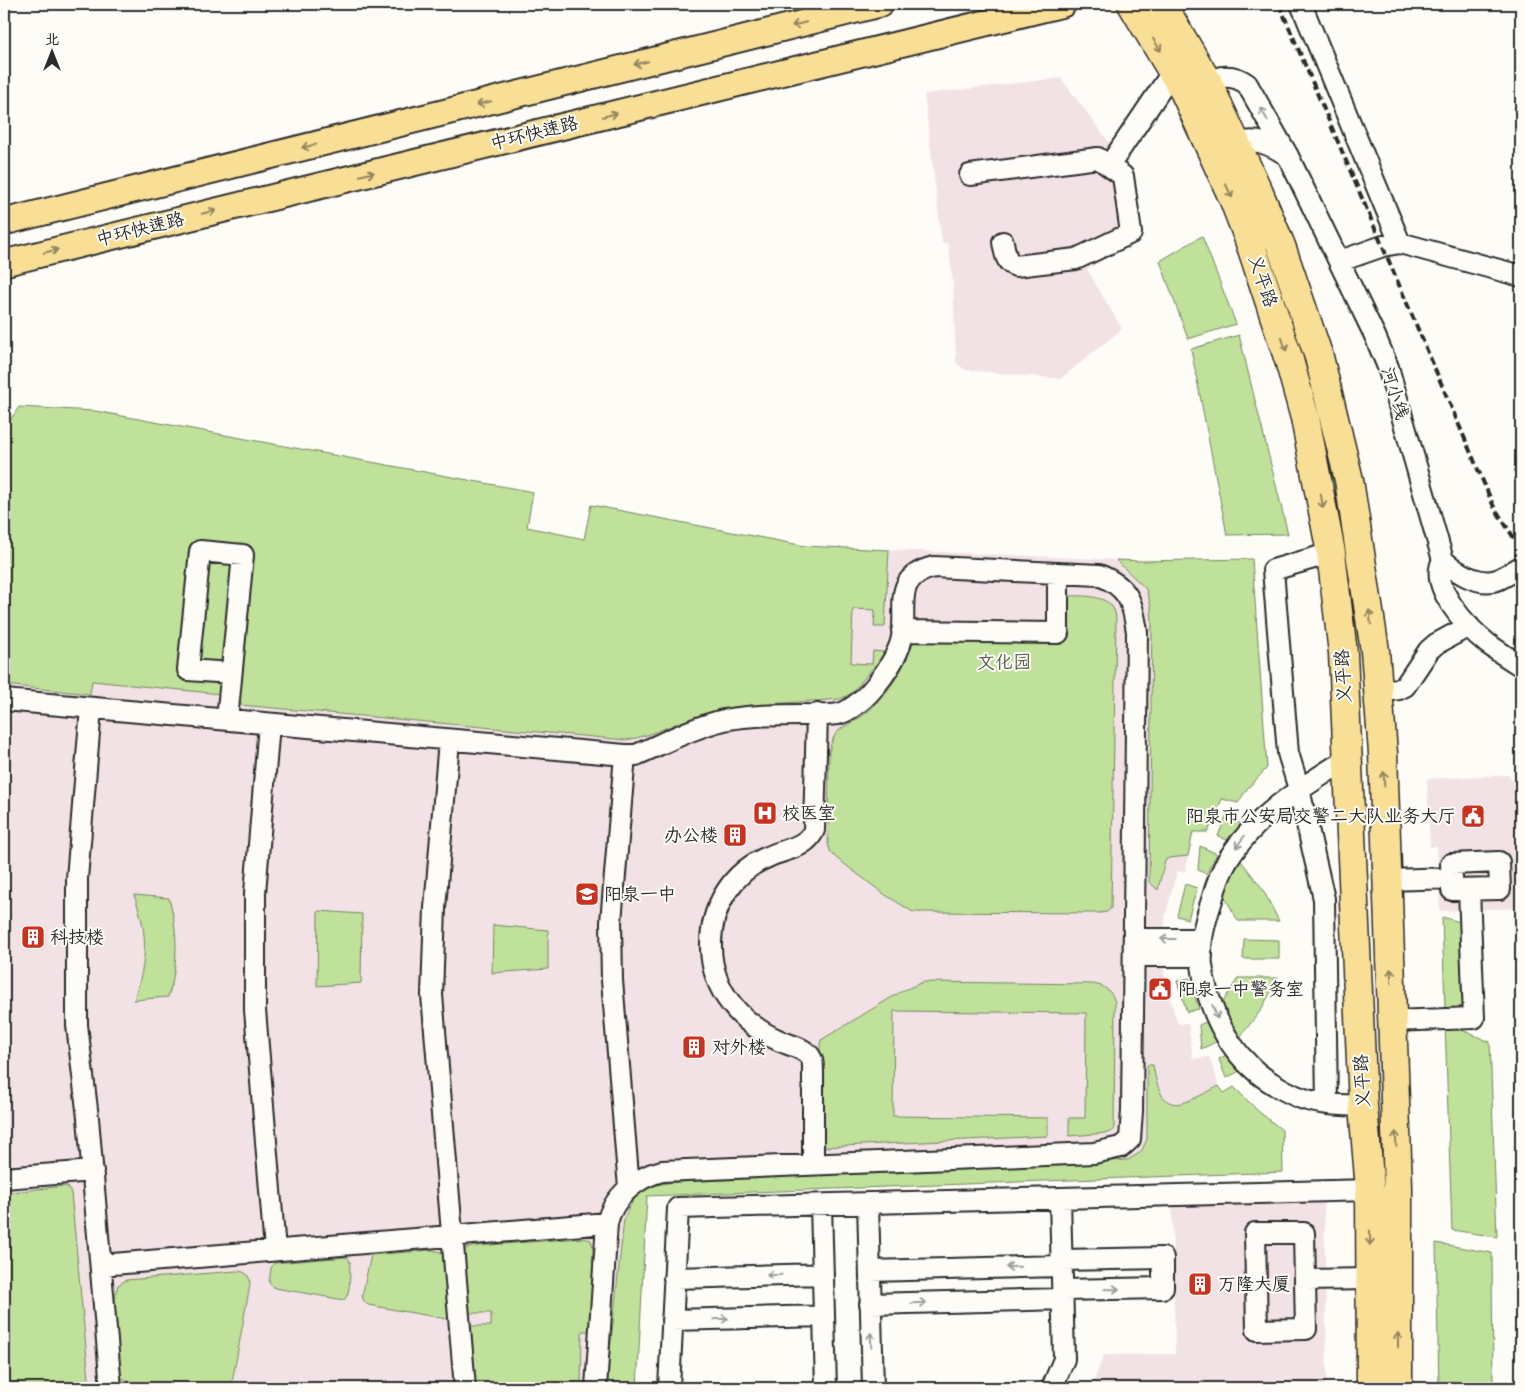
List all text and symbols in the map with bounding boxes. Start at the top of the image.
one-way arrow [792,20,808,29]
north arrow [28,28,78,78]
text: 北 [45,31,59,49]
one-way arrow [1153,38,1163,52]
one-way arrow [634,59,650,68]
one-way arrow [476,99,492,108]
one-way arrow [1259,107,1269,121]
one-way arrow [601,109,617,119]
street label: 中环快速路 [488,111,581,157]
one-way arrow [302,142,318,151]
one-way arrow [358,169,374,178]
one-way arrow [1225,183,1234,198]
street label: 中环快速路 [94,207,187,253]
one-way arrow [200,207,216,216]
one-way arrow [43,246,59,255]
street label: 义平路 [1242,252,1282,311]
one-way arrow [1280,335,1289,351]
street label: 河小线 [1375,364,1413,423]
one-way arrow [1318,493,1328,509]
one-way arrow [1365,609,1375,625]
street label: 义平路 [1331,648,1357,704]
park label: 文化园 [977,651,1031,675]
one-way arrow [1379,771,1389,788]
hospital icon: 校医室 [752,800,778,826]
place label: 校医室 [782,802,836,826]
public building icon: 阳泉市公安局交警二大队业务大厅 [1460,803,1486,829]
place label: 阳泉市公安局交警二大队业务大厅 [1186,805,1456,829]
building icon: 办公楼 [722,822,748,848]
place label: 办公楼 [664,824,718,848]
one-way arrow [1235,835,1246,848]
school or university icon: 阳泉一中 [574,881,600,907]
place label: 阳泉一中 [604,883,676,907]
building icon: 科技楼 [20,924,46,950]
place label: 科技楼 [50,926,104,950]
one-way arrow [1160,934,1176,944]
one-way arrow [1386,968,1395,984]
public building icon: 阳泉一中警务室 [1147,976,1173,1002]
place label: 阳泉一中警务室 [1178,978,1304,1002]
one-way arrow [1211,1004,1220,1019]
building icon: 对外楼 [681,1034,707,1060]
place label: 对外楼 [712,1036,766,1060]
street label: 义平路 [1350,1053,1376,1109]
one-way arrow [1392,1131,1401,1147]
one-way arrow [1365,1230,1375,1246]
one-way arrow [1006,1262,1022,1272]
one-way arrow [766,1271,782,1280]
building icon: 万隆大厦 [1187,1271,1213,1297]
place label: 万隆大厦 [1218,1273,1290,1297]
one-way arrow [1103,1284,1119,1294]
one-way arrow [910,1298,927,1308]
one-way arrow [712,1314,729,1324]
one-way arrow [867,1332,876,1348]
one-way arrow [1393,1332,1403,1348]

